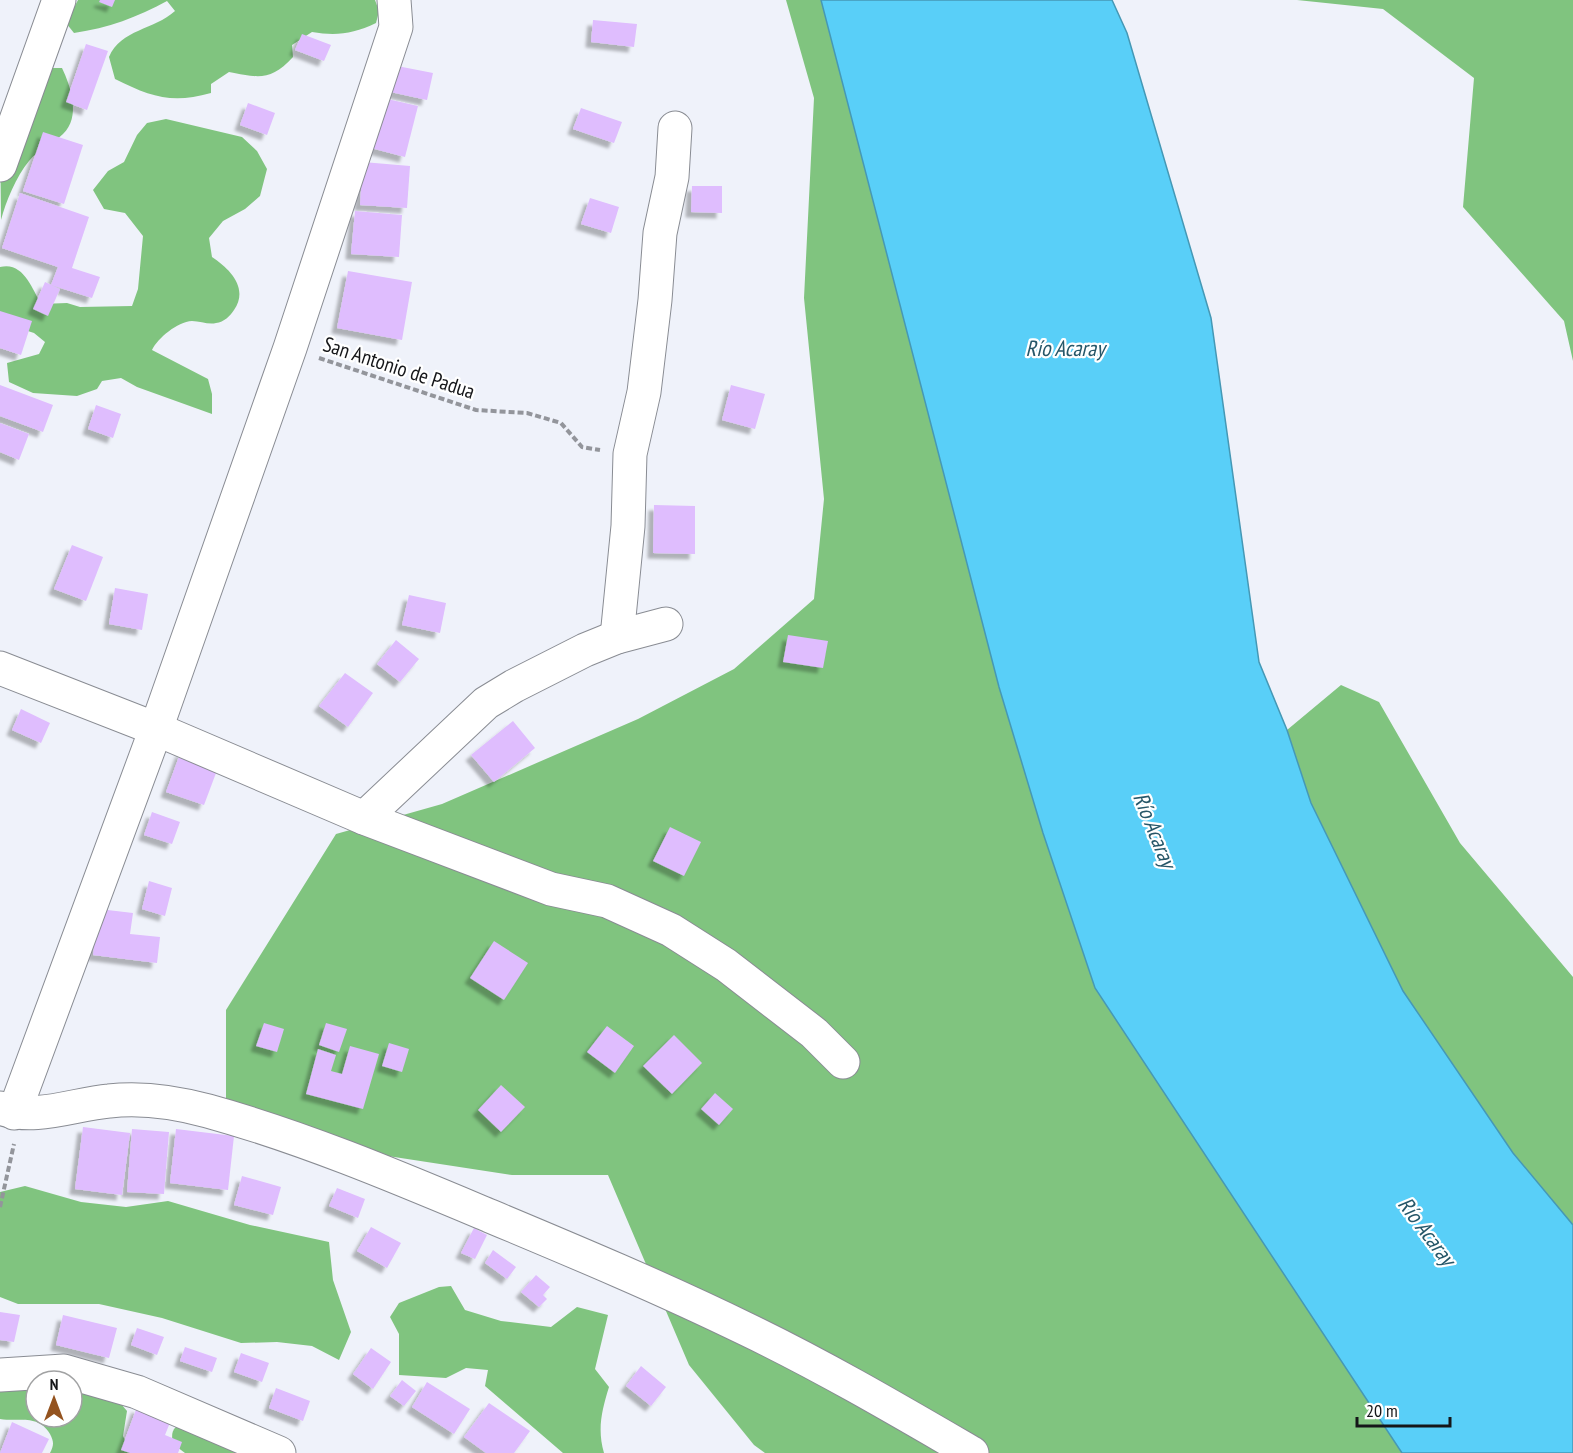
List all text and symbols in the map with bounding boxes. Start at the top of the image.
street label: San Antonio de Padua [320,330,478,405]
water label: Río Acaray [1026,334,1107,362]
water label: Río Acaray [1127,788,1184,874]
water label: Río Acaray [1392,1191,1464,1273]
north arrow [24,1369,84,1429]
text: N [50,1374,58,1394]
scale bar [1357,1390,1450,1428]
text: 20 m [1366,1399,1398,1422]

